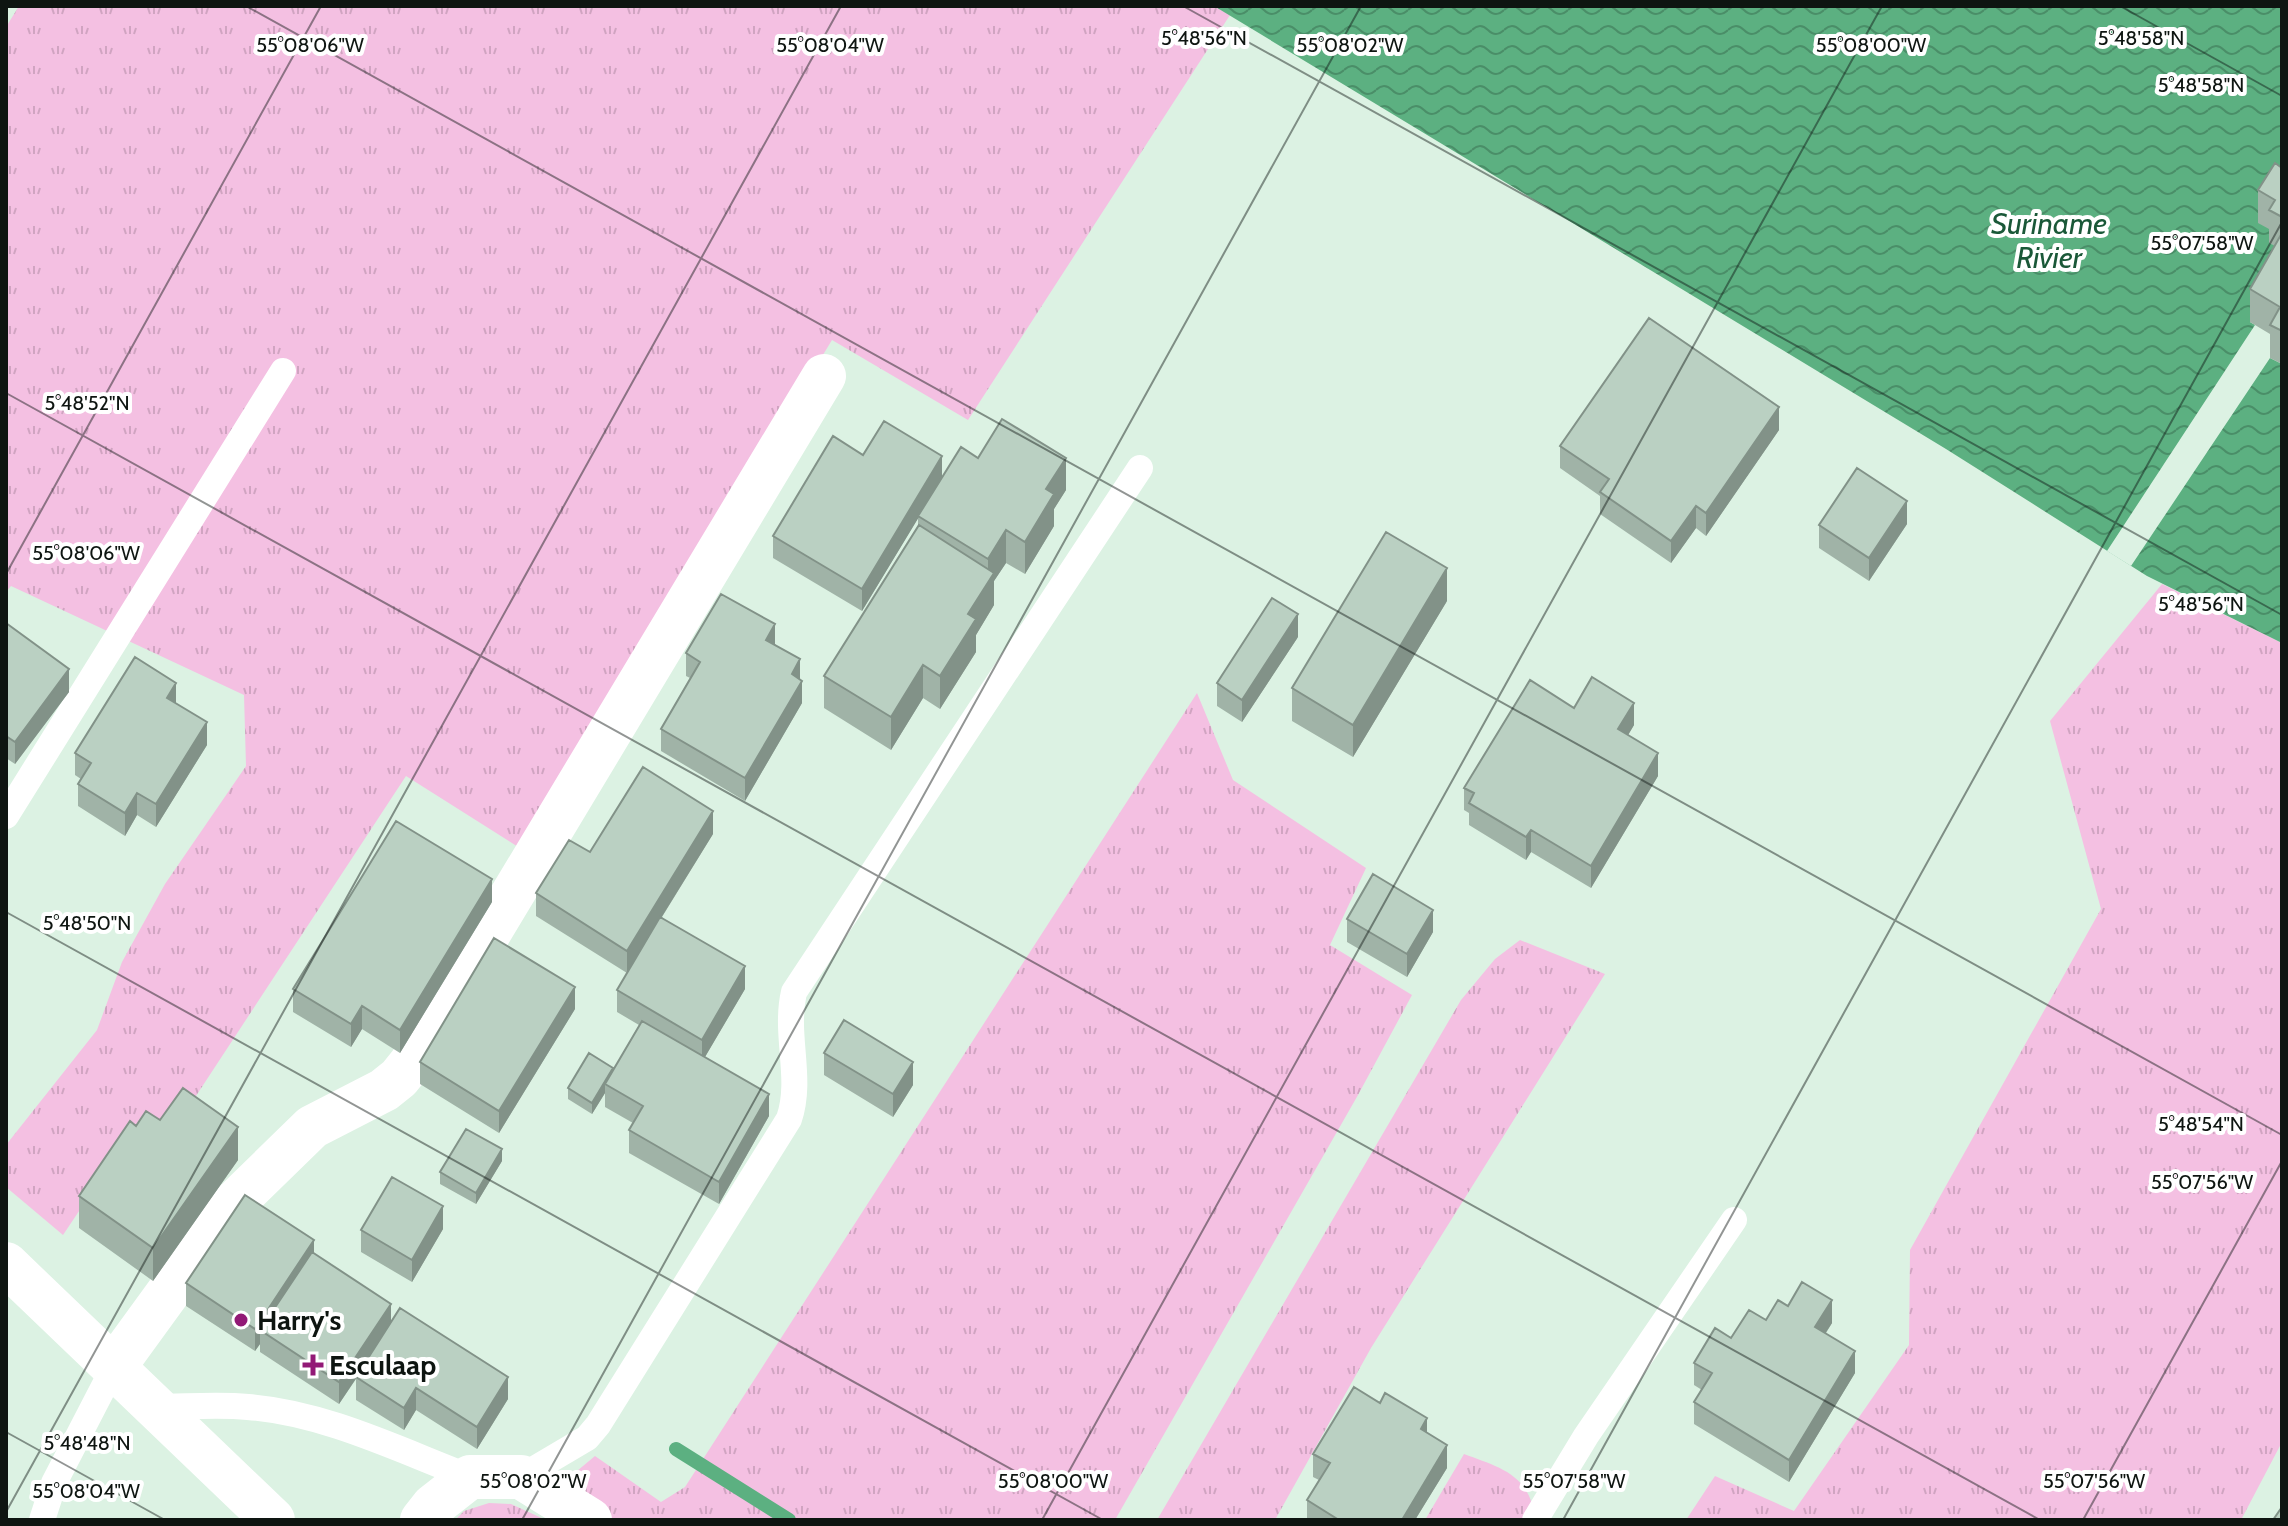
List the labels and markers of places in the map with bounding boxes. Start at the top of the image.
place label: Harry's [257,1303,341,1337]
marker: Harry's [232,1311,250,1329]
place label: Esculaap [329,1348,436,1382]
marker: Esculaap [304,1356,322,1374]

